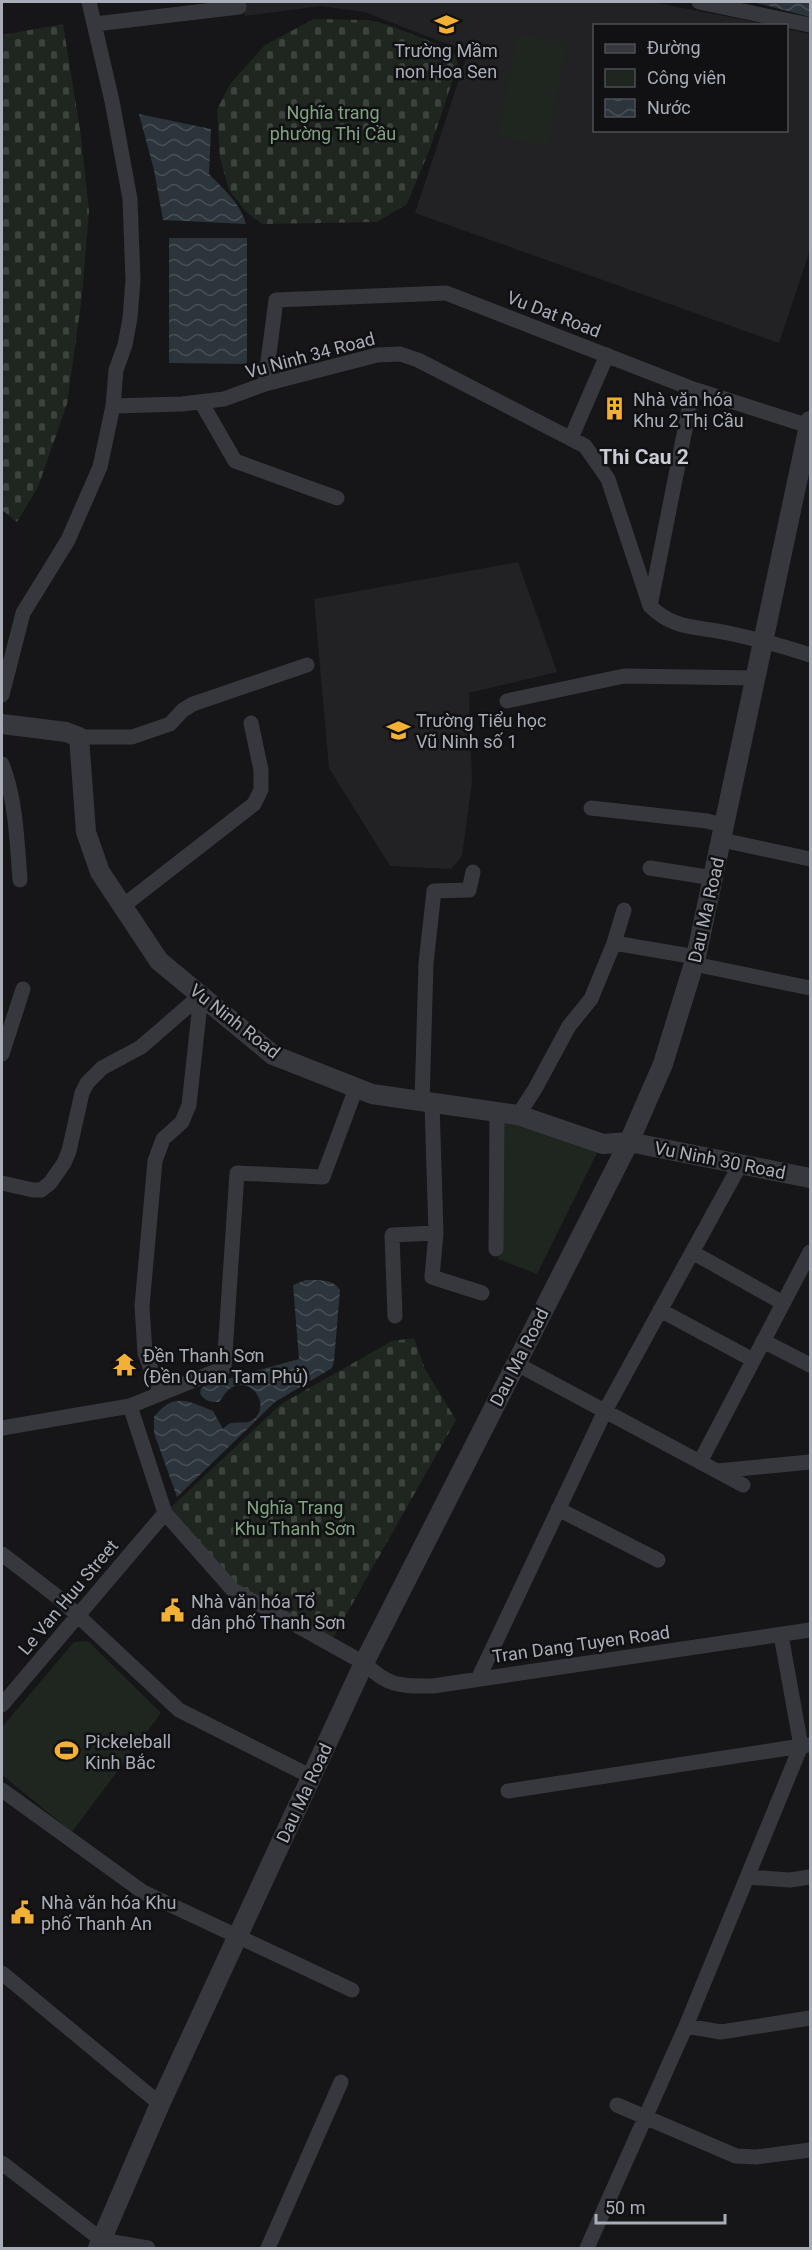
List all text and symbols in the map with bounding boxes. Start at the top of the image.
school or university icon: Trường Mầm non Hoa Sen [433,11,459,37]
legend [593,24,788,132]
text: Đường [647,37,701,58]
place label: Trường Mầm non Hoa Sen [394,40,498,82]
text: Công viên [647,67,726,88]
text: Nước [647,97,691,118]
park label: Nghĩa trang phường Thị Cầu [270,102,396,144]
street label: Vu Dat Road [504,286,604,342]
street label: Vu Ninh 34 Road [243,328,377,382]
place label: Nhà văn hóa Khu 2 Thị Cầu [633,389,744,431]
building icon: Nhà văn hóa Khu 2 Thị Cầu [602,396,628,422]
district label: Thi Cau 2 [599,445,689,469]
place label: Trường Tiểu học Vũ Ninh số 1 [416,710,546,752]
school or university icon: Trường Tiểu học Vũ Ninh số 1 [385,717,411,743]
street label: Dau Ma Road [684,855,728,965]
street label: Vu Ninh Road [186,979,284,1063]
street label: Vu Ninh 30 Road [653,1137,787,1183]
street label: Dau Ma Road [485,1304,553,1410]
place label: Đền Thanh Sơn (Đền Quan Tam Phủ) [143,1345,309,1388]
temple icon: Đền Thanh Sơn (Đền Quan Tam Phủ) [112,1352,138,1378]
park label: Nghĩa Trang Khu Thanh Sơn [235,1497,355,1539]
street label: Le Van Huu Street [14,1535,122,1659]
place label: Nhà văn hóa Tổ dân phố Thanh Sơn [191,1591,345,1633]
public building icon: Nhà văn hóa Tổ dân phố Thanh Sơn [160,1598,186,1624]
street label: Tran Dang Tuyen Road [491,1621,671,1667]
place label: Pickeleball Kinh Bắc [85,1731,171,1773]
sports icon: Pickeleball Kinh Bắc [54,1738,80,1764]
street label: Dau Ma Road [272,1740,336,1846]
place label: Nhà văn hóa Khu phố Thanh An [41,1892,176,1934]
public building icon: Nhà văn hóa Khu phố Thanh An [10,1899,36,1925]
scale bar [596,2187,725,2225]
text: 50 m [605,2197,645,2218]

